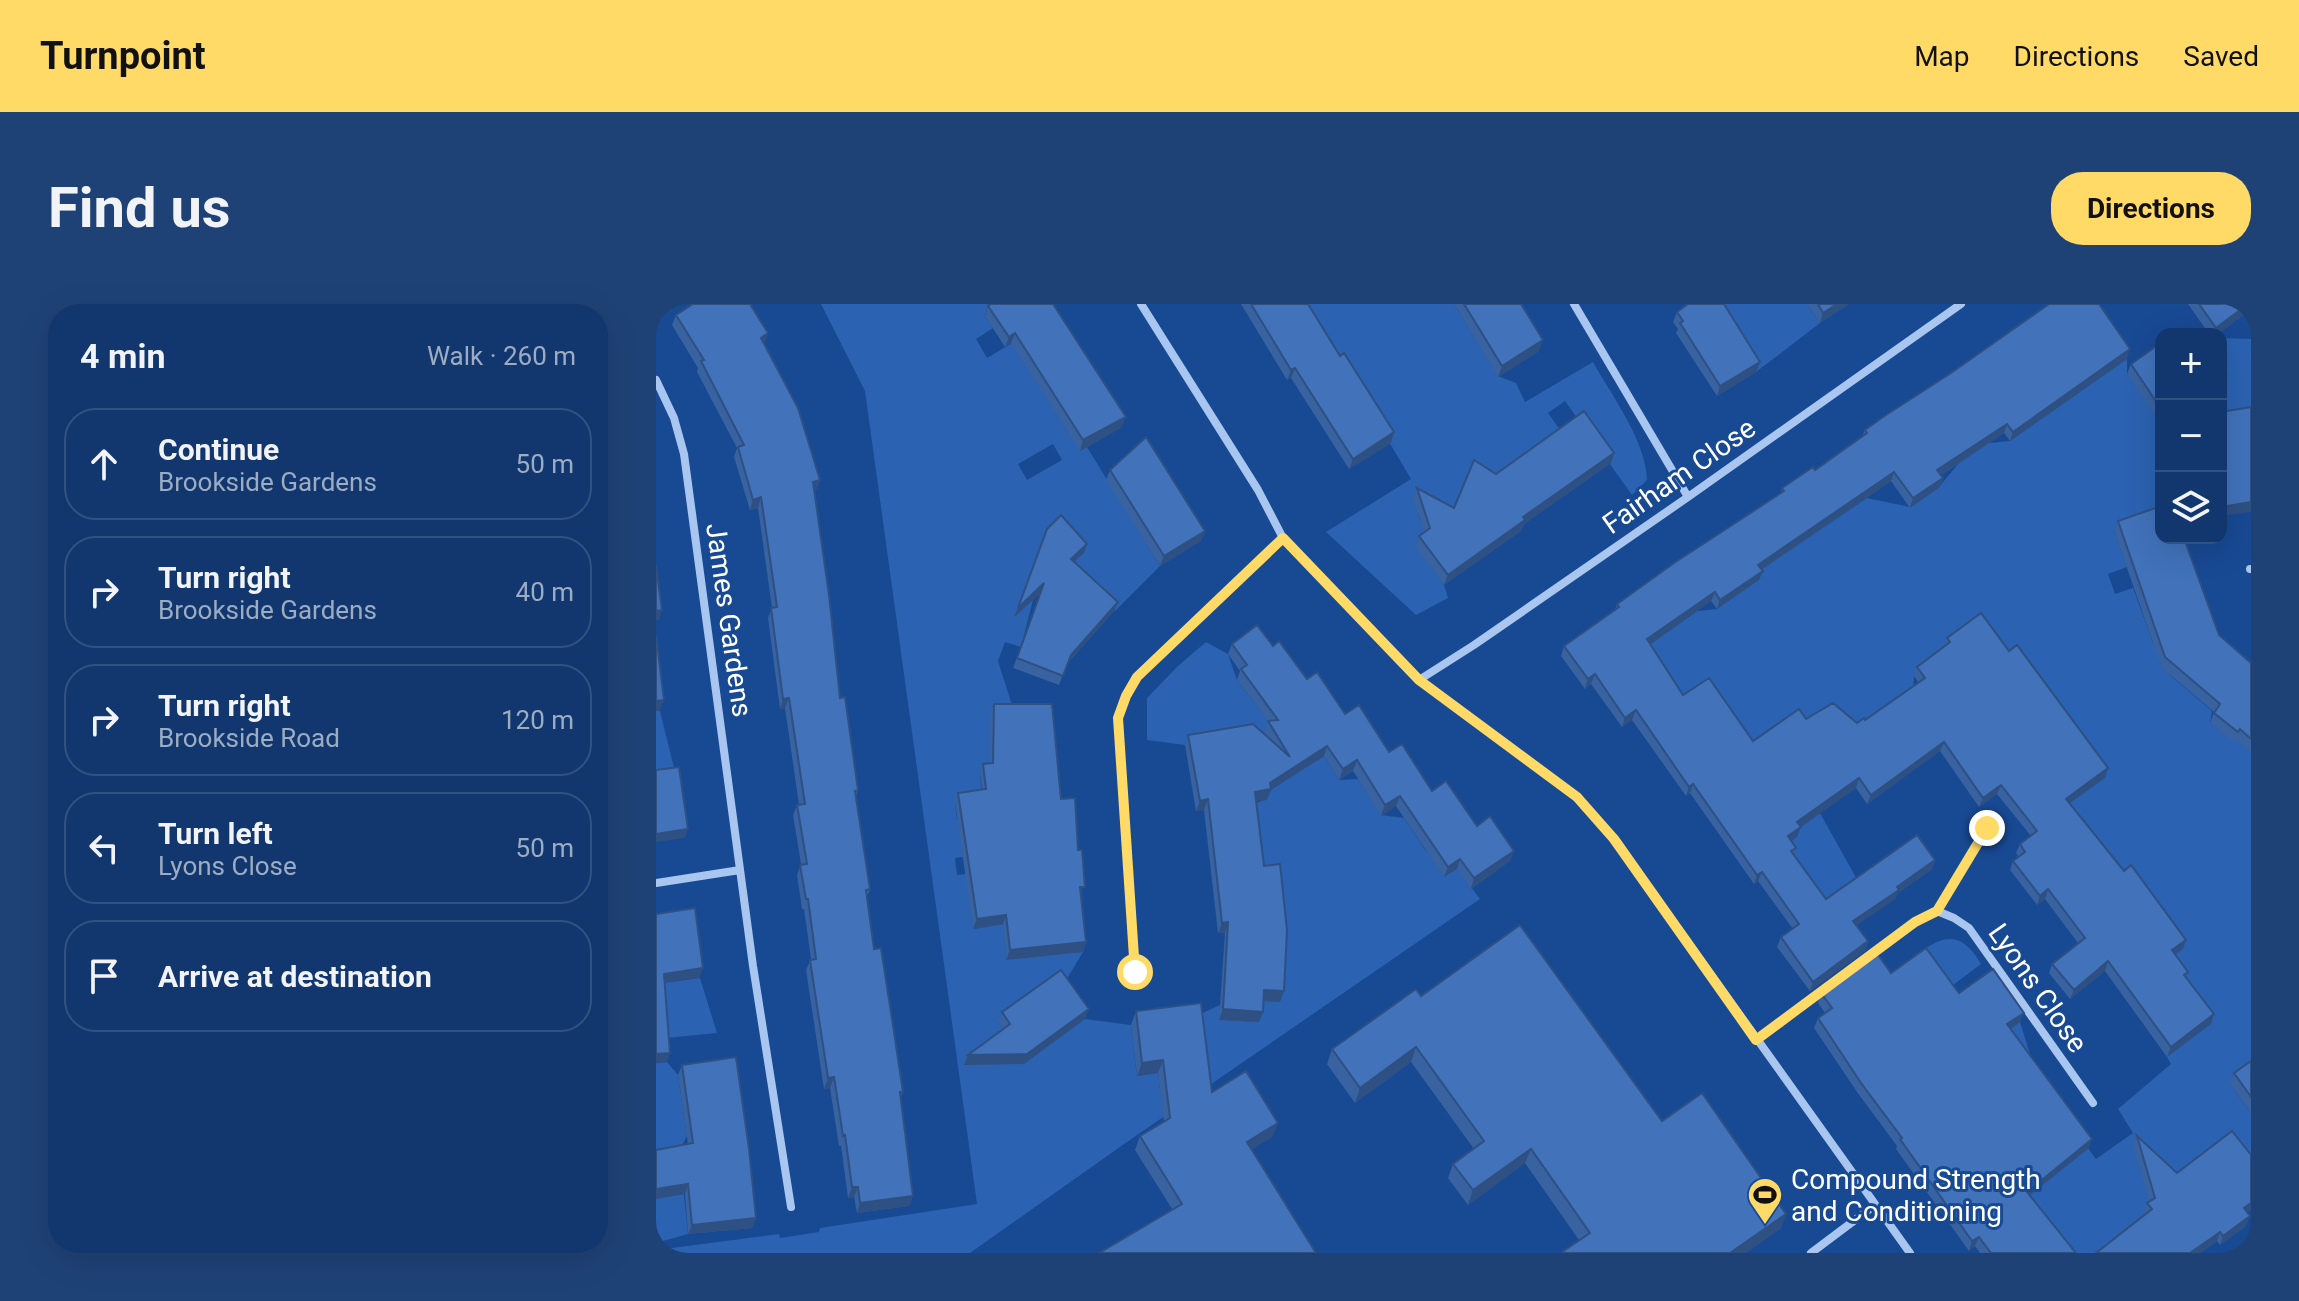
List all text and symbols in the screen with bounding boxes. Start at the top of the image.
text: Turnpoint [40,34,206,78]
text: Map [1914,40,1970,73]
text: Directions [2014,40,2139,73]
text: Saved [2183,40,2259,73]
button: Directions [2051,172,2251,245]
text: Find us [48,175,231,241]
map controls [2155,328,2227,544]
button: + [2155,328,2227,400]
text: 4 min [80,336,165,376]
text: Walk · 260 m [427,341,576,371]
button: − [2155,400,2227,472]
street label: Fairham Close [1596,411,1762,541]
text: Continue [158,432,279,467]
icon: ahead [82,442,126,486]
text: 50 m [516,449,574,479]
text: Brookside Gardens [158,467,377,497]
button: layers [2155,472,2227,544]
street label: James Gardens [699,521,759,719]
text: Turn right [158,560,291,595]
icon: right [82,570,126,614]
text: 40 m [516,577,574,607]
text: Brookside Gardens [158,595,377,625]
text: Turn right [158,688,291,723]
icon: right [82,698,126,742]
text: 120 m [501,705,574,735]
text: Brookside Road [158,723,340,753]
route end [1969,810,2005,846]
text: Turn left [158,816,273,851]
icon: left [82,826,126,870]
text: 50 m [516,833,574,863]
text: Lyons Close [158,851,297,881]
street label: Lyons Close [1982,917,2094,1059]
icon: arrive [82,954,126,998]
route start [1117,954,1153,990]
text: Arrive at destination [158,959,432,994]
place label: Compound Strength and Conditioning [1791,1163,2041,1228]
sports icon: Compound Strength and Conditioning [1746,1176,1784,1226]

